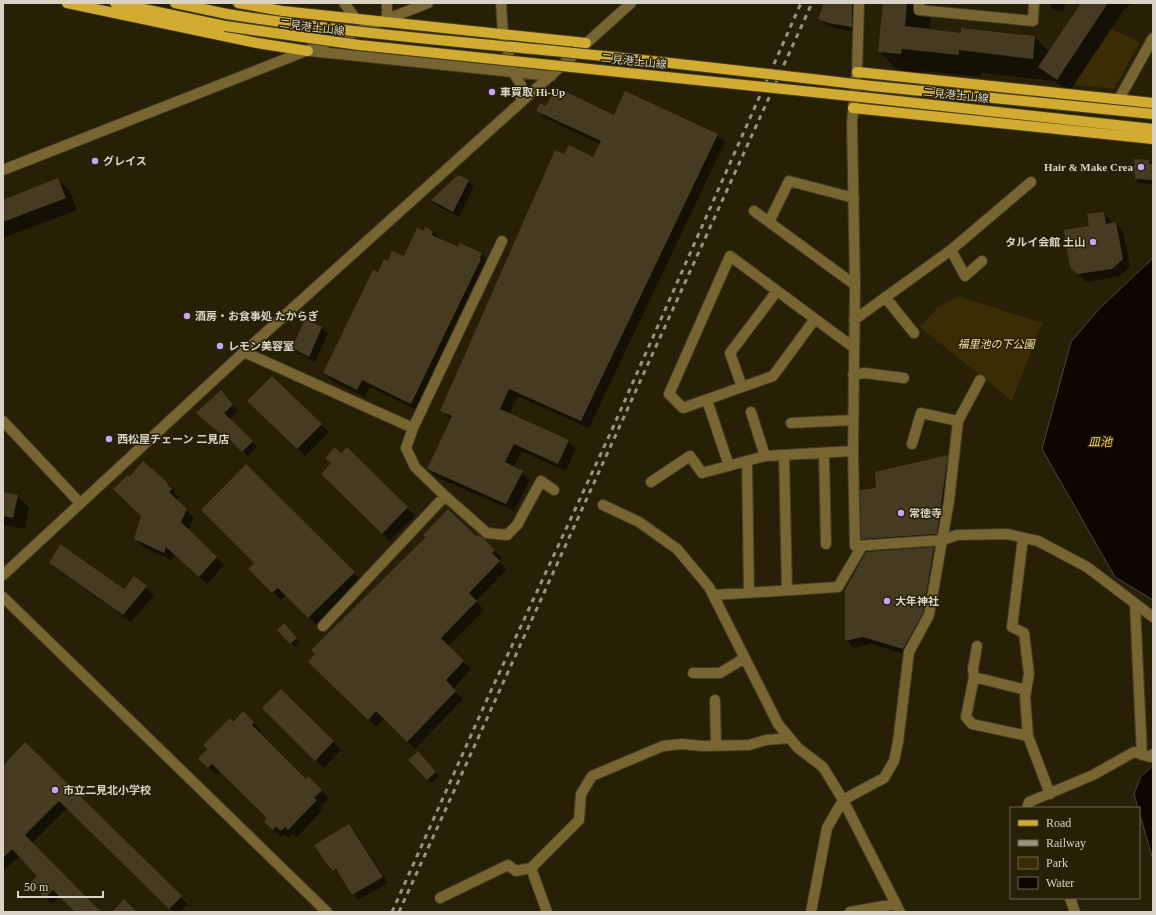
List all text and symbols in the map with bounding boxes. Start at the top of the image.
street label: 二見港土山線 [279,17,345,37]
street label: 二見港土山線 [601,52,667,70]
place label: 車買取 Hi-Up [500,86,565,98]
street label: 二見港土山線 [923,86,989,104]
marker: 車買取 Hi-Up [487,87,497,97]
place label: グレイス [103,155,147,167]
marker: グレイス [90,156,100,166]
place label: Hair & Make Crea [1044,161,1133,173]
marker: Hair & Make Crea [1136,162,1146,172]
place label: タルイ会館 土山 [1005,236,1085,248]
marker: タルイ会館 土山 [1088,237,1098,247]
place label: 酒房・お食事処 たからぎ [195,310,319,322]
marker: 酒房・お食事処 たからぎ [182,311,192,321]
park label: 福里池の下公園 [958,338,1036,350]
place label: レモン美容室 [228,340,294,352]
marker: レモン美容室 [215,341,225,351]
place label: 西松屋チェーン 二見店 [117,433,229,445]
marker: 西松屋チェーン 二見店 [104,434,114,444]
water label: 皿池 [1088,435,1113,449]
place label: 常徳寺 [909,507,942,519]
marker: 常徳寺 [896,508,906,518]
place label: 大年神社 [895,595,939,607]
marker: 大年神社 [882,596,892,606]
place label: 市立二見北小学校 [63,784,151,796]
marker: 市立二見北小学校 [50,785,60,795]
legend [1010,807,1140,899]
text: Road [1046,816,1071,830]
text: Railway [1046,836,1086,850]
text: Park [1046,856,1068,870]
scale bar [18,873,103,899]
text: Water [1046,876,1074,890]
text: 50 m [24,880,49,894]

